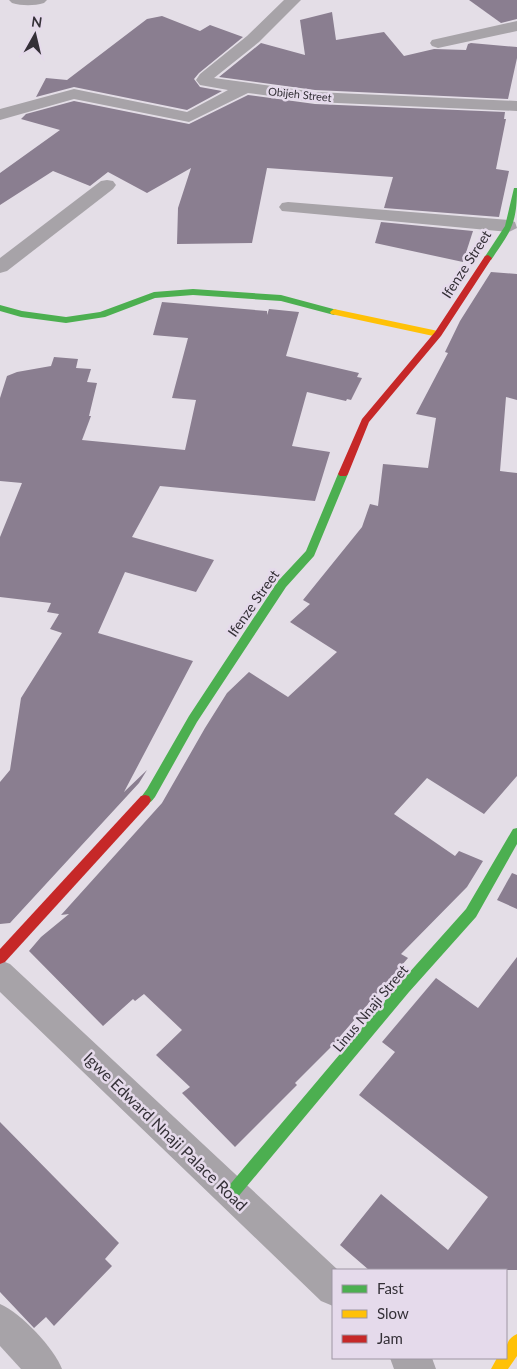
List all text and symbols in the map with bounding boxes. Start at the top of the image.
north arrow [10,10,60,60]
text: N [30,12,43,31]
street label: Obijeh Street [268,84,332,104]
street label: Ifenze Street [438,227,494,301]
street label: Ifenze Street [224,566,282,640]
street label: Linus Nnaji Street [329,961,411,1055]
street label: Igwe Edward Nnaji Palace Road [80,1048,252,1214]
legend [332,1269,507,1359]
text: Fast [377,1279,404,1297]
text: Slow [377,1304,409,1322]
text: Jam [377,1329,403,1347]

